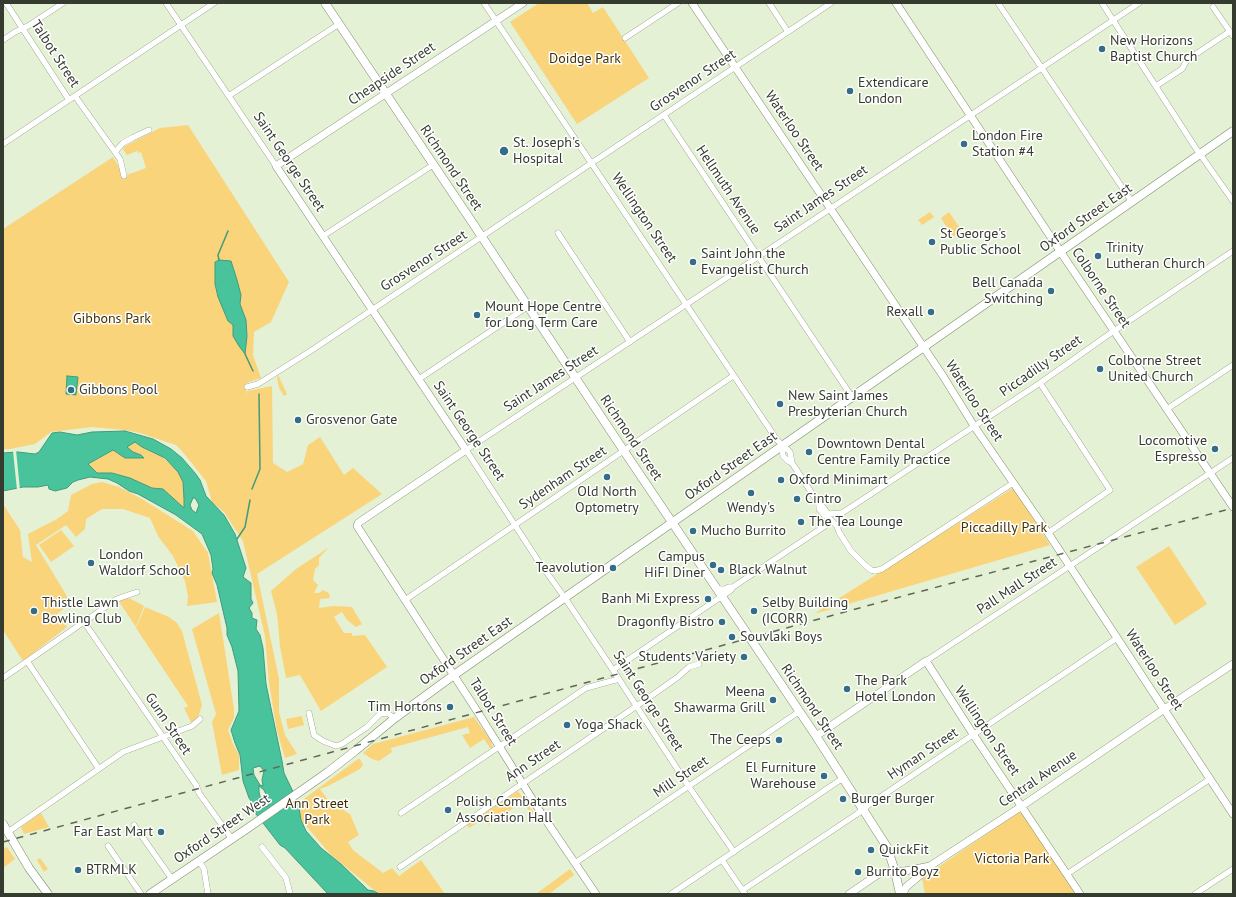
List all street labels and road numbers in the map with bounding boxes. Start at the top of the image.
street label: Talbot Street [27,17,83,91]
street label: Cheapside Street [345,39,439,109]
street label: Grosvenor Street [647,46,739,116]
street label: Waterloo Street [761,88,827,174]
street label: Saint George Street [250,109,328,215]
street label: Richmond Street [416,122,486,214]
street label: Hellmuth Avenue [692,142,764,238]
street label: Saint James Street [771,162,871,236]
street label: Wellington Street [608,170,680,266]
street label: Oxford Street East [1037,180,1135,256]
street label: Grosvenor Street [378,227,470,295]
street label: Colborne Street [1068,245,1134,331]
street label: Piccadilly Street [997,331,1085,401]
street label: Saint James Street [501,342,601,416]
street label: Waterloo Street [942,357,1006,445]
street label: Saint George Street [430,378,508,484]
street label: Richmond Street [596,392,666,484]
street label: Oxford Street East [682,428,780,504]
street label: Sydenham Street [516,443,610,513]
street label: Pall Mall Street [974,554,1060,618]
street label: Oxford Street East [417,613,515,689]
street label: Waterloo Street [1122,626,1186,714]
street label: Saint George Street [609,648,687,754]
street label: Richmond Street [777,661,847,753]
street label: Talbot Street [466,675,520,749]
street label: Wellington Street [951,683,1023,779]
street label: Gunn Street [141,690,195,758]
street label: Hyman Street [885,724,961,784]
street label: Ann Street [502,736,564,786]
street label: Central Avenue [996,747,1080,811]
street label: Mill Street [650,753,712,801]
street label: Oxford Street West [171,791,273,867]

